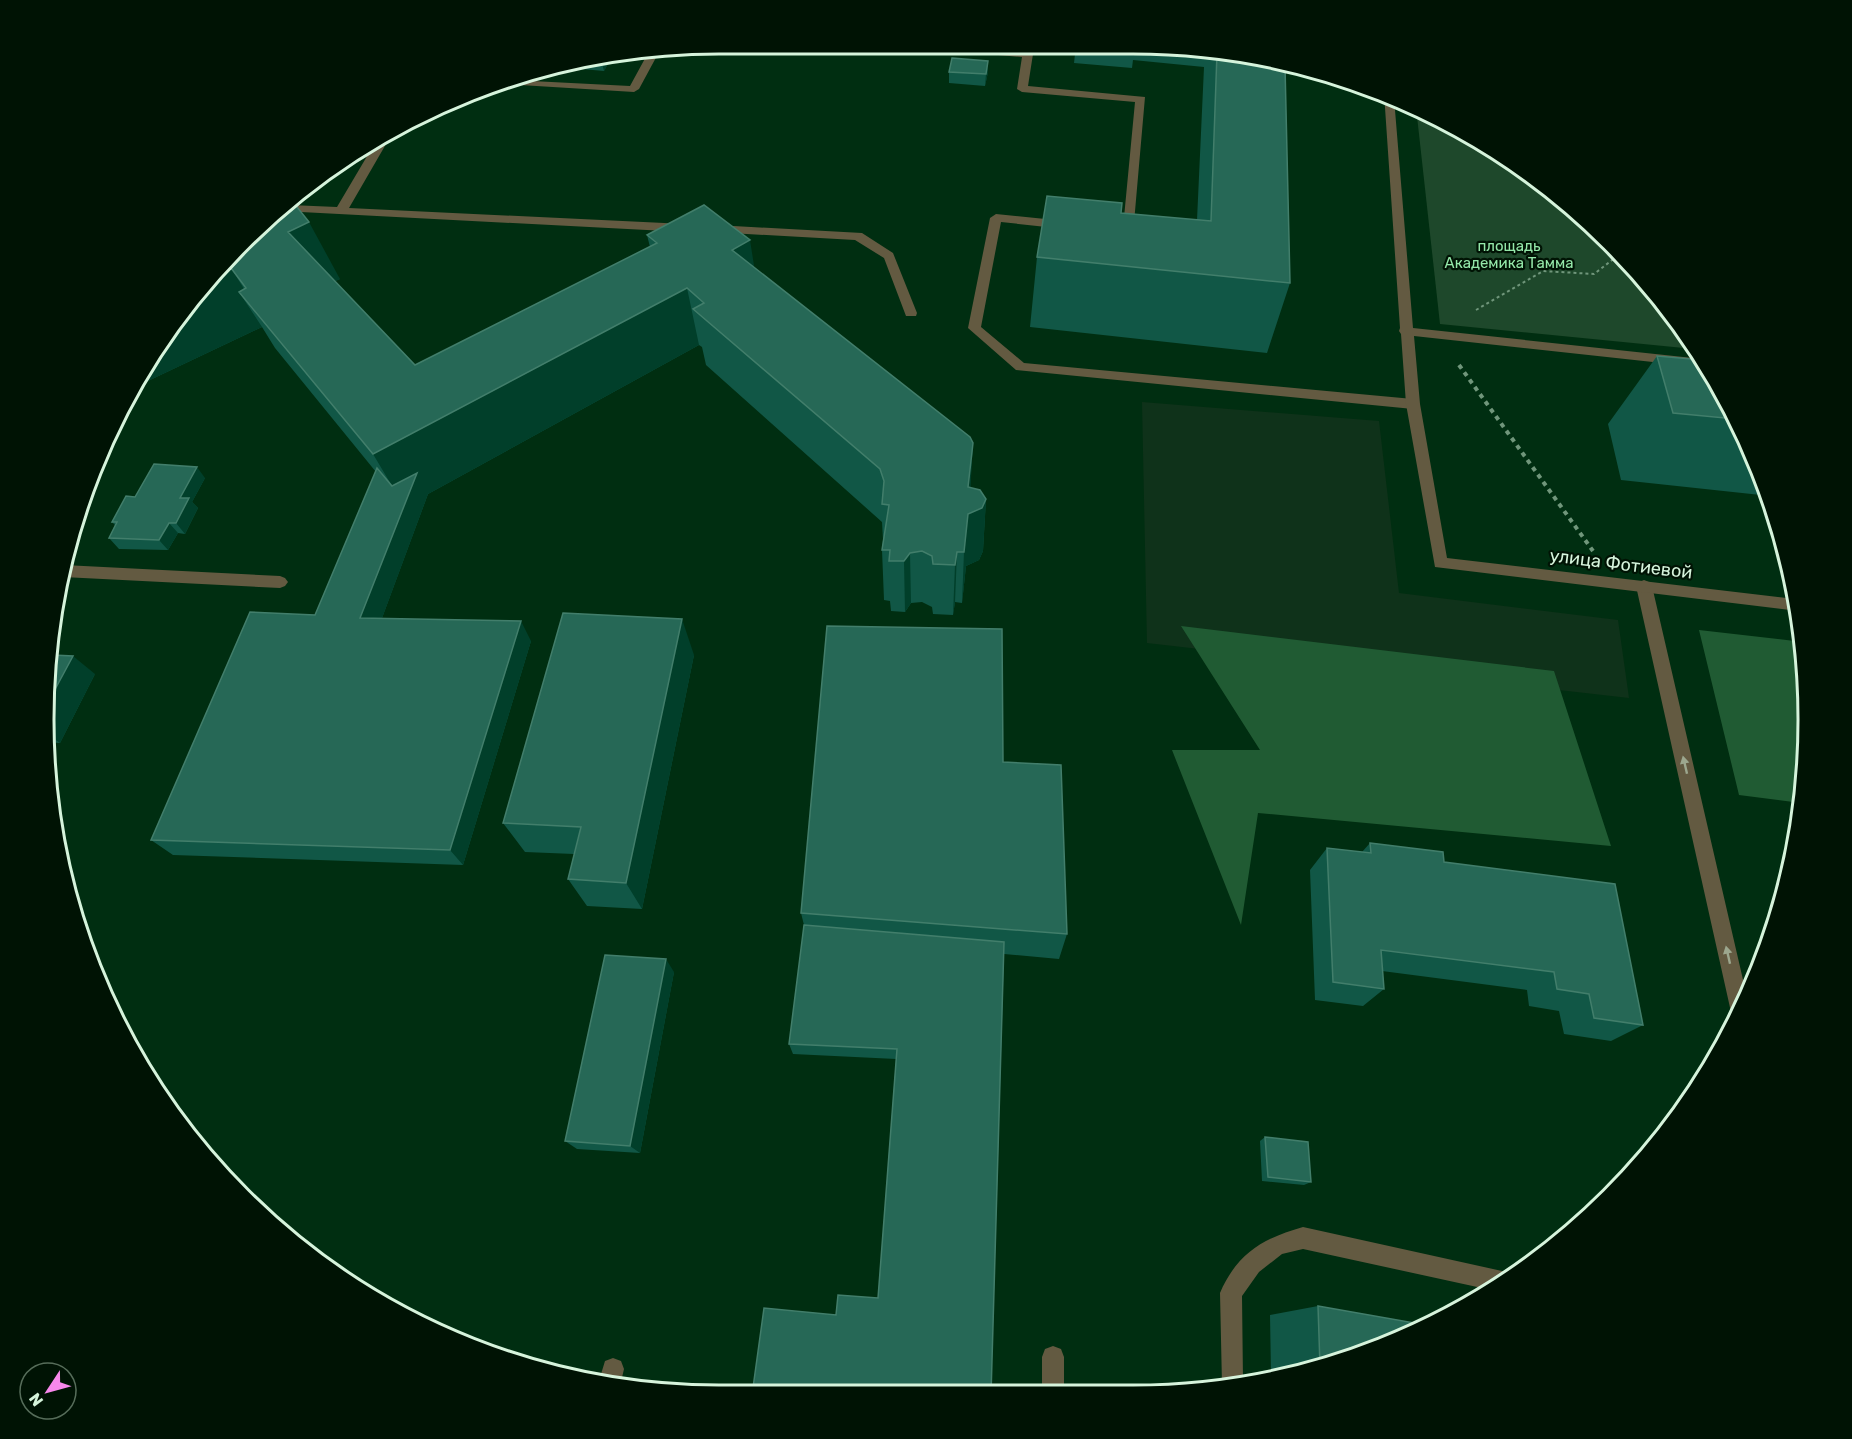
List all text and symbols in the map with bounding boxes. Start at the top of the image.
park label: площадь Академика Тамма [1445,237,1573,272]
street label: улица Фотиевой [1548,544,1694,584]
one-way arrow [1680,755,1689,774]
one-way arrow [1723,946,1733,964]
north arrow [18,1361,78,1421]
text: N [25,1389,47,1410]

